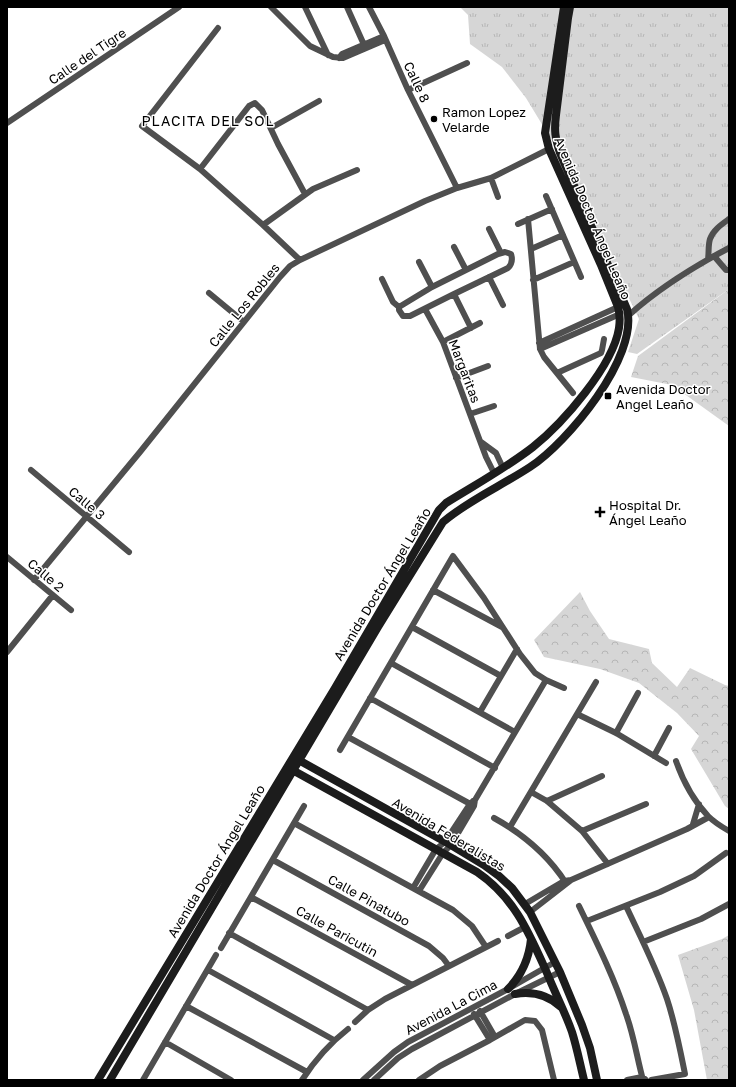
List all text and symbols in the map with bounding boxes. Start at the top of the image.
street label: Calle del Tigre [45,24,129,88]
street label: Calle 8 [401,59,433,105]
place label: Ramon Lopez Velarde [442,104,526,135]
district label: PLACITA DEL SOL [141,112,275,129]
marker: Ramon Lopez Velarde [429,114,439,124]
street label: Avenida Doctor Ángel Leaño [551,134,635,302]
street label: Calle Los Robles [205,260,283,350]
street label: Margaritas [446,337,484,405]
place label: Avenida Doctor Angel Leaño [616,381,711,412]
marker: Avenida Doctor Angel Leaño [603,391,613,401]
street label: Calle 3 [65,483,109,523]
place label: Hospital Dr. Ángel Leaño [609,497,687,528]
street label: Avenida Doctor Ángel Leaño [330,505,434,663]
marker: Hospital Dr. Ángel Leaño [594,506,606,518]
street label: Calle 2 [24,555,68,595]
street label: Avenida Doctor Ángel Leaño [164,782,268,940]
street label: Avenida Federalistas [389,794,509,874]
street label: Calle Pinatubo [325,871,413,929]
street label: Calle Paricutin [293,902,381,960]
street label: Avenida La Cima [402,976,500,1038]

